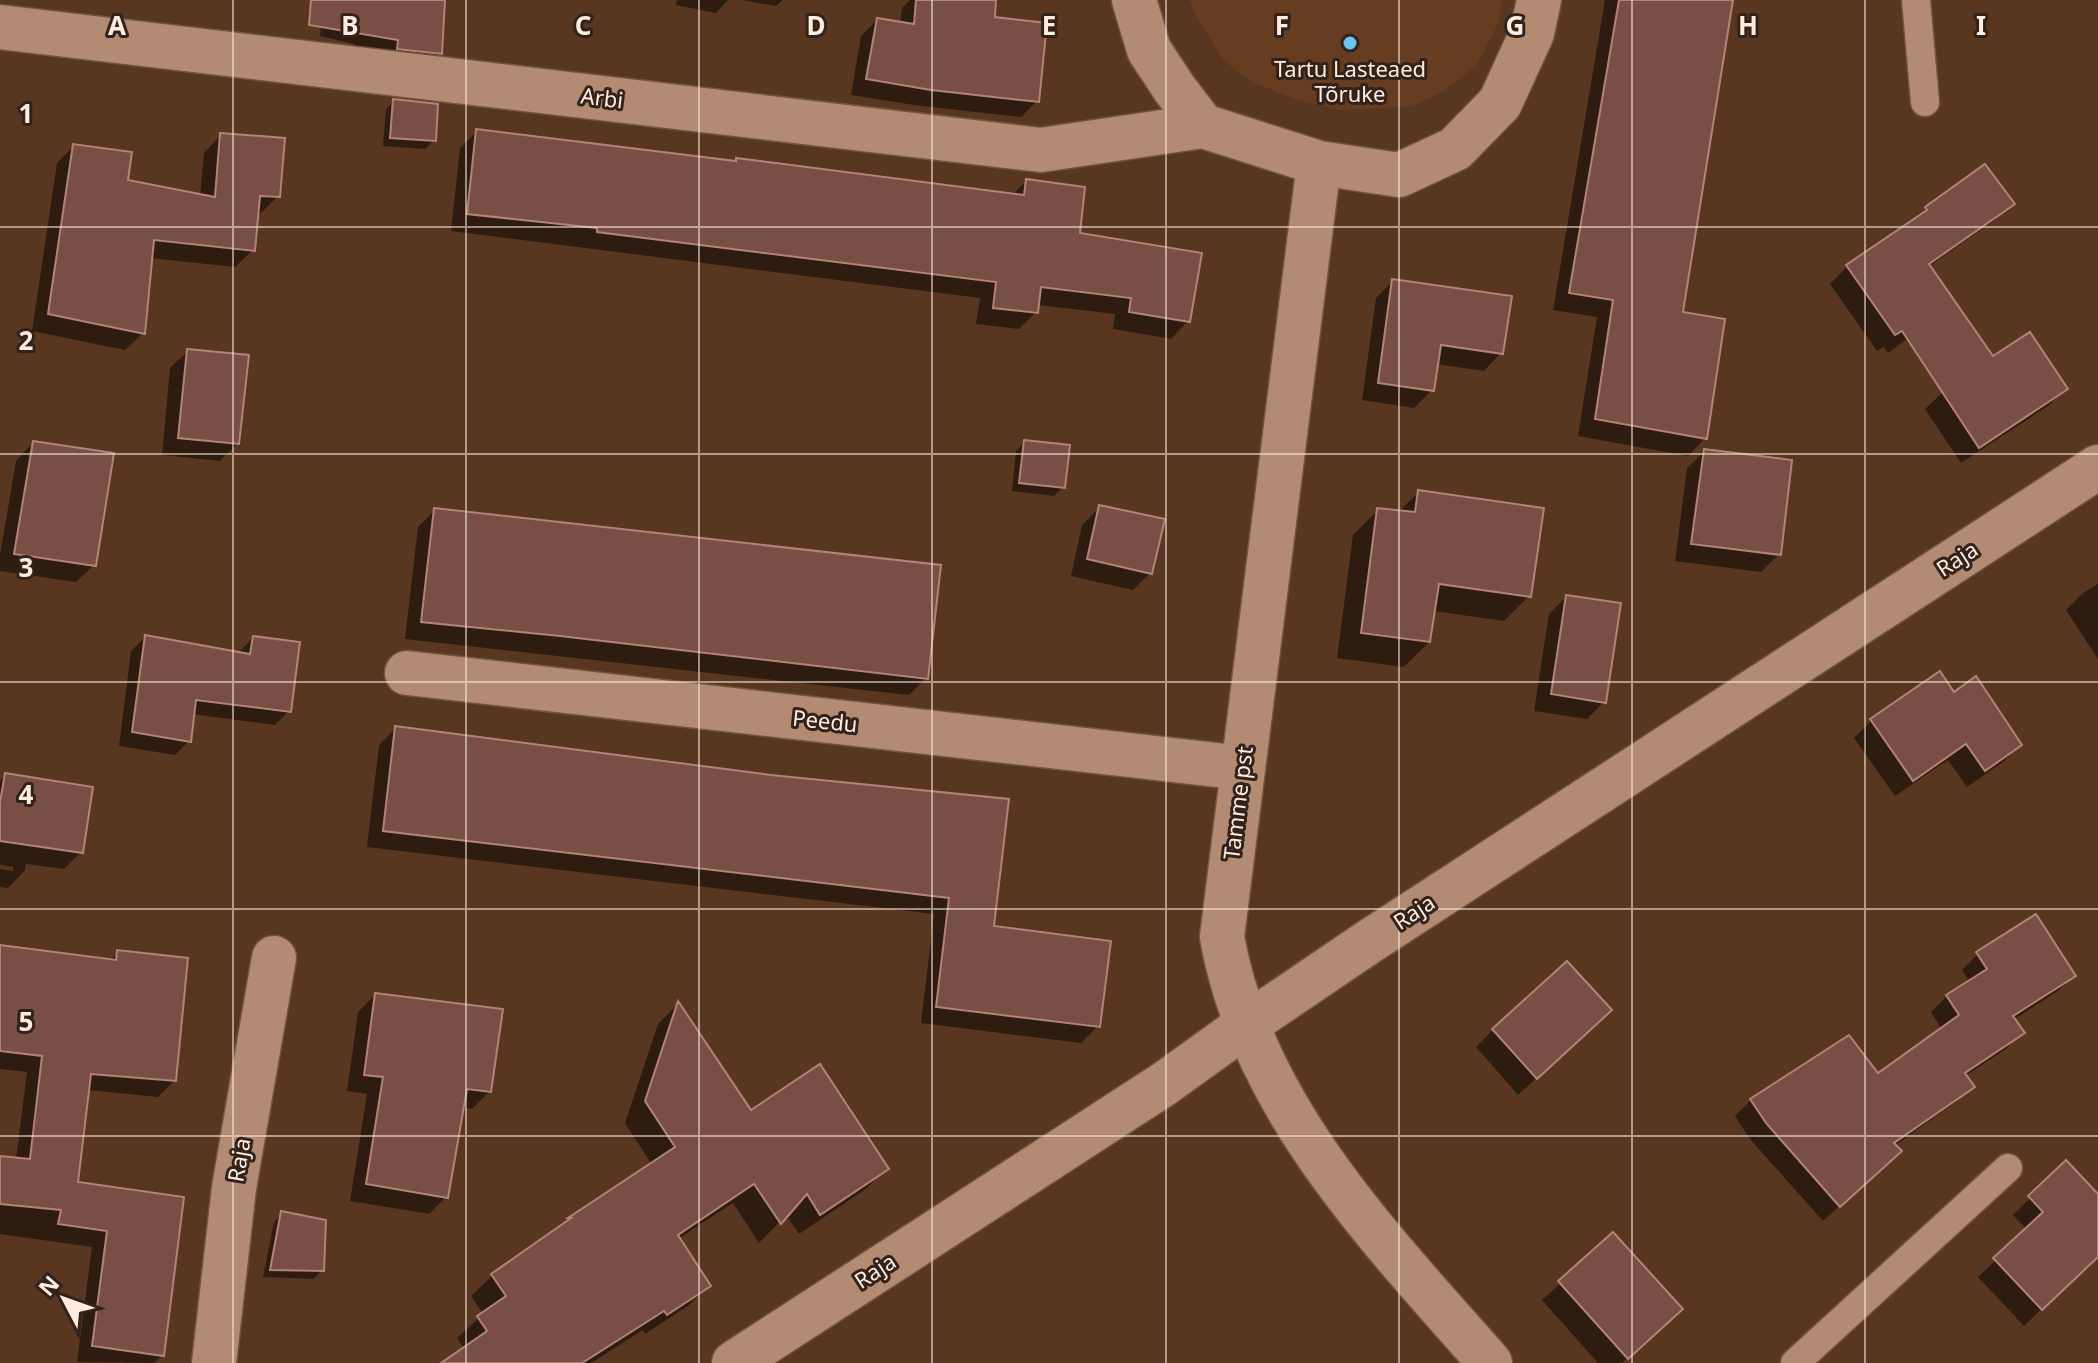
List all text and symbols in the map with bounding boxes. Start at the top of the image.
text: A [108,7,126,43]
text: B [341,7,359,43]
text: C [575,7,591,43]
text: D [806,7,826,43]
text: E [1042,7,1056,43]
text: F [1275,7,1289,43]
text: G [1506,7,1524,43]
text: H [1738,7,1758,43]
text: I [1976,7,1986,43]
marker: Tartu Lasteaed Tõruke [1341,34,1359,52]
place label: Tartu Lasteaed Tõruke [1274,53,1426,108]
street label: Arbi [579,80,625,114]
text: 1 [19,95,33,131]
text: 2 [19,322,34,358]
street label: Raja [1930,534,1983,583]
text: 3 [19,549,33,585]
street label: Peedu [791,702,859,738]
street label: Tamme pst [1215,744,1259,861]
text: 4 [19,776,34,812]
street label: Raja [1387,887,1440,936]
text: 5 [19,1003,33,1039]
street label: Raja [219,1136,257,1184]
street label: Raja [848,1246,901,1295]
north arrow [24,1259,104,1339]
text: N [31,1269,65,1302]

